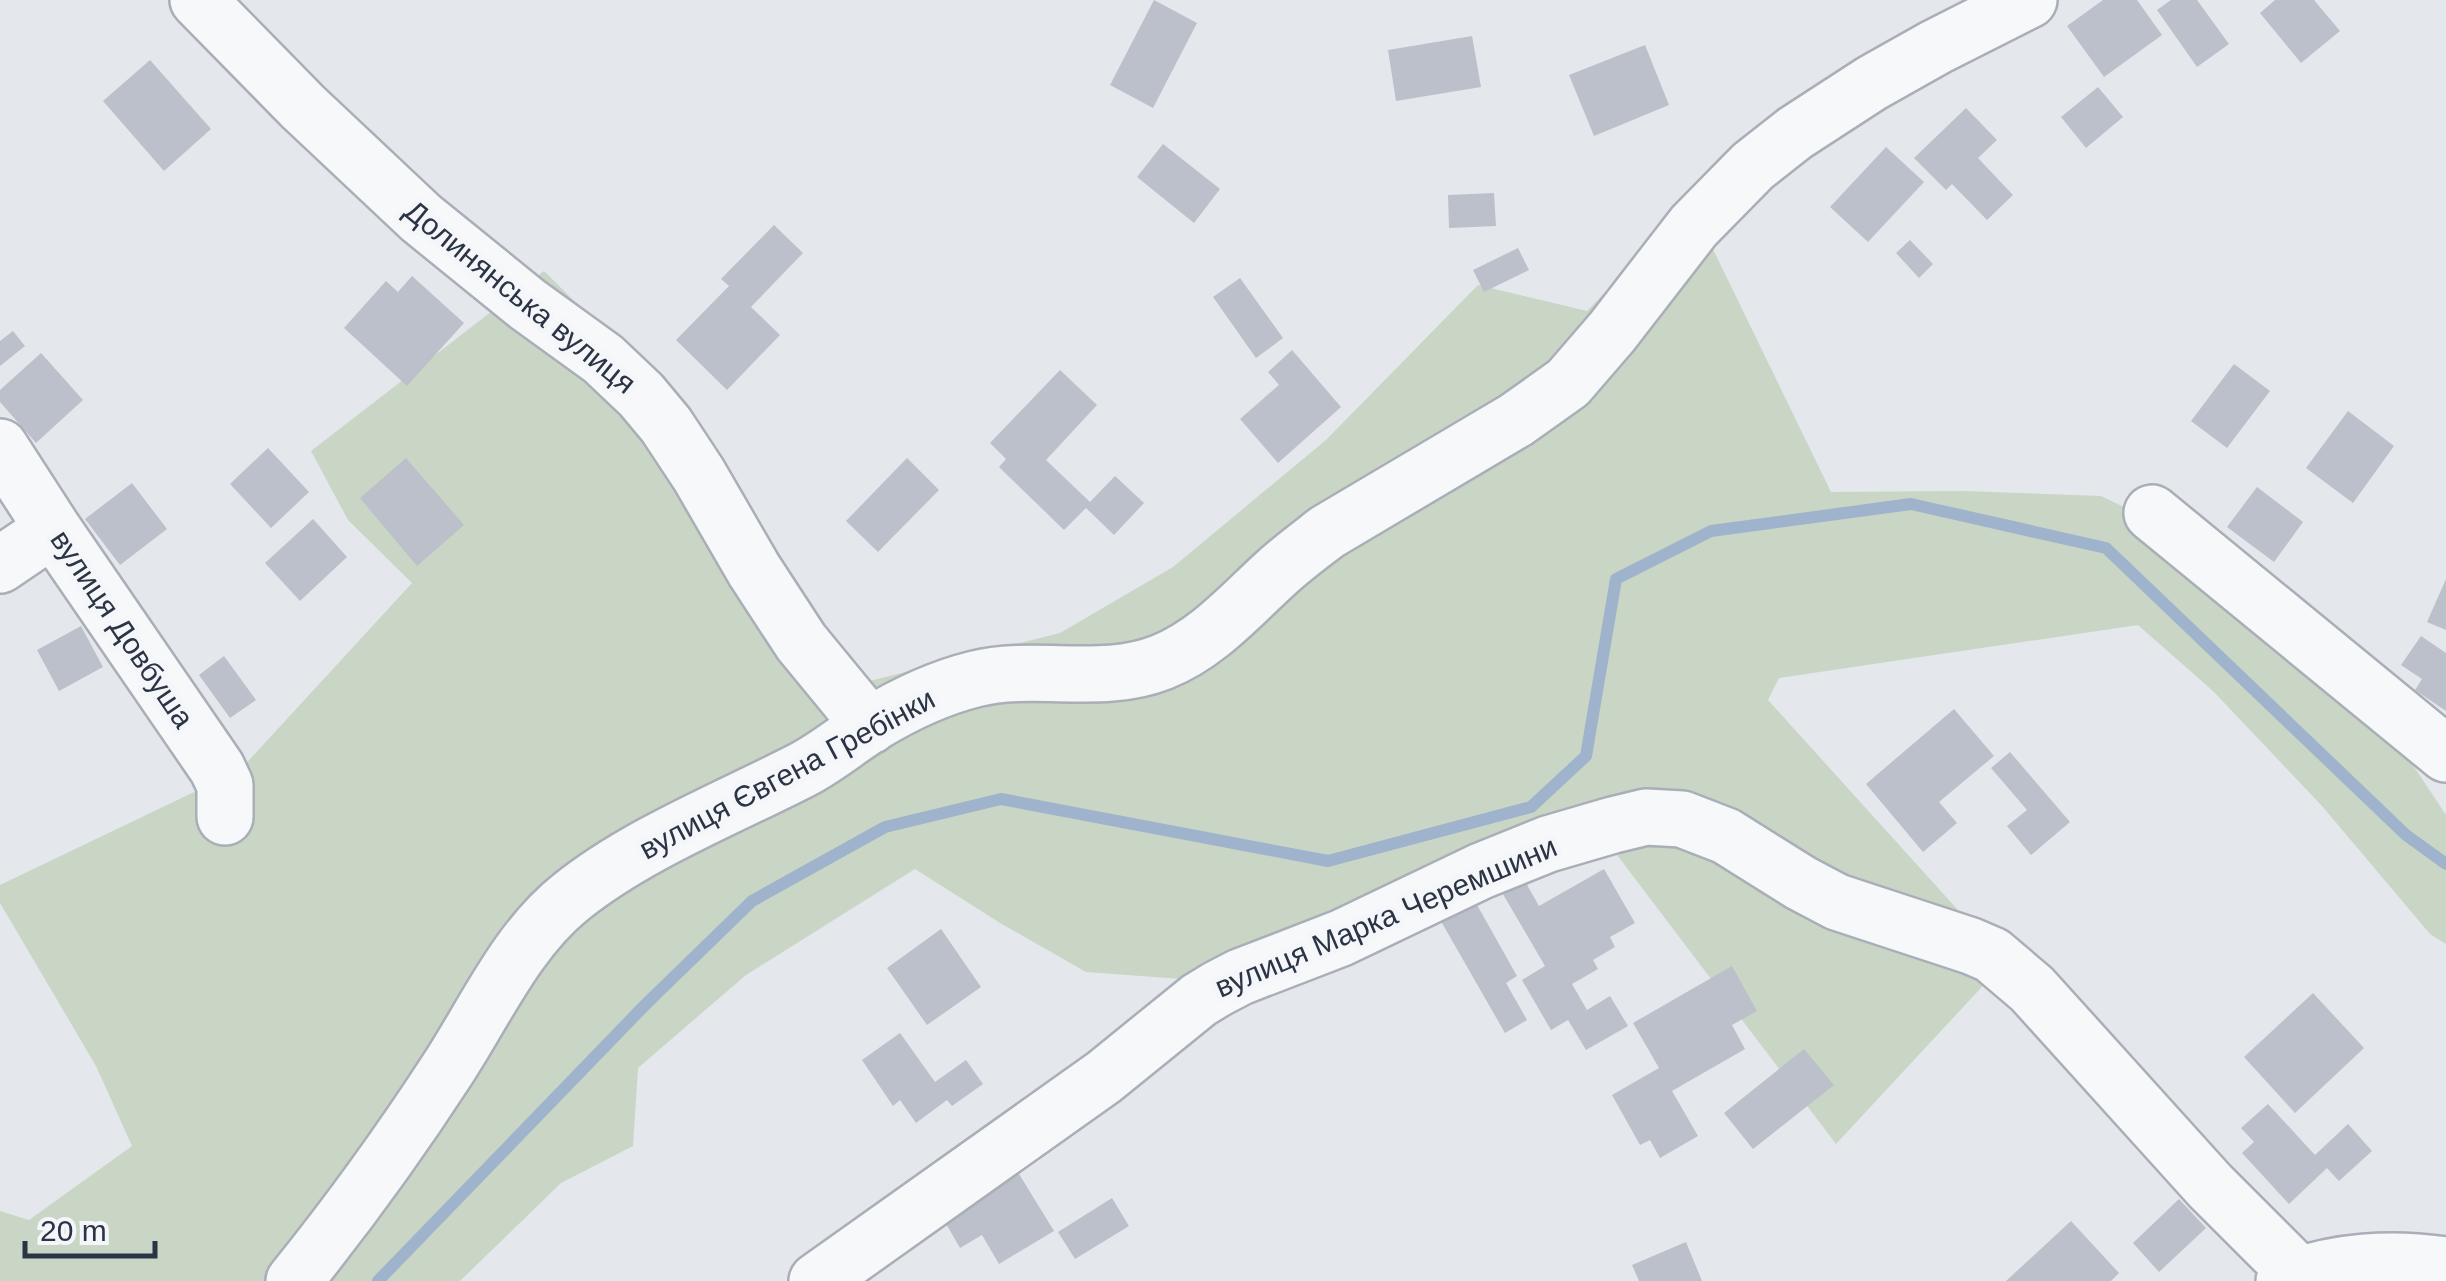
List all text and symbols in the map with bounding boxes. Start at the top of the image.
street label: Долинянська вулиця [398,193,642,400]
street label: вулиця Довбуша [44,524,201,734]
street label: вулиця Євгена Гребінки [634,682,940,865]
street label: вулиця Марка Черемшини [1210,829,1562,1004]
scale bar [25,1196,155,1258]
text: 20 m [40,1214,107,1247]

